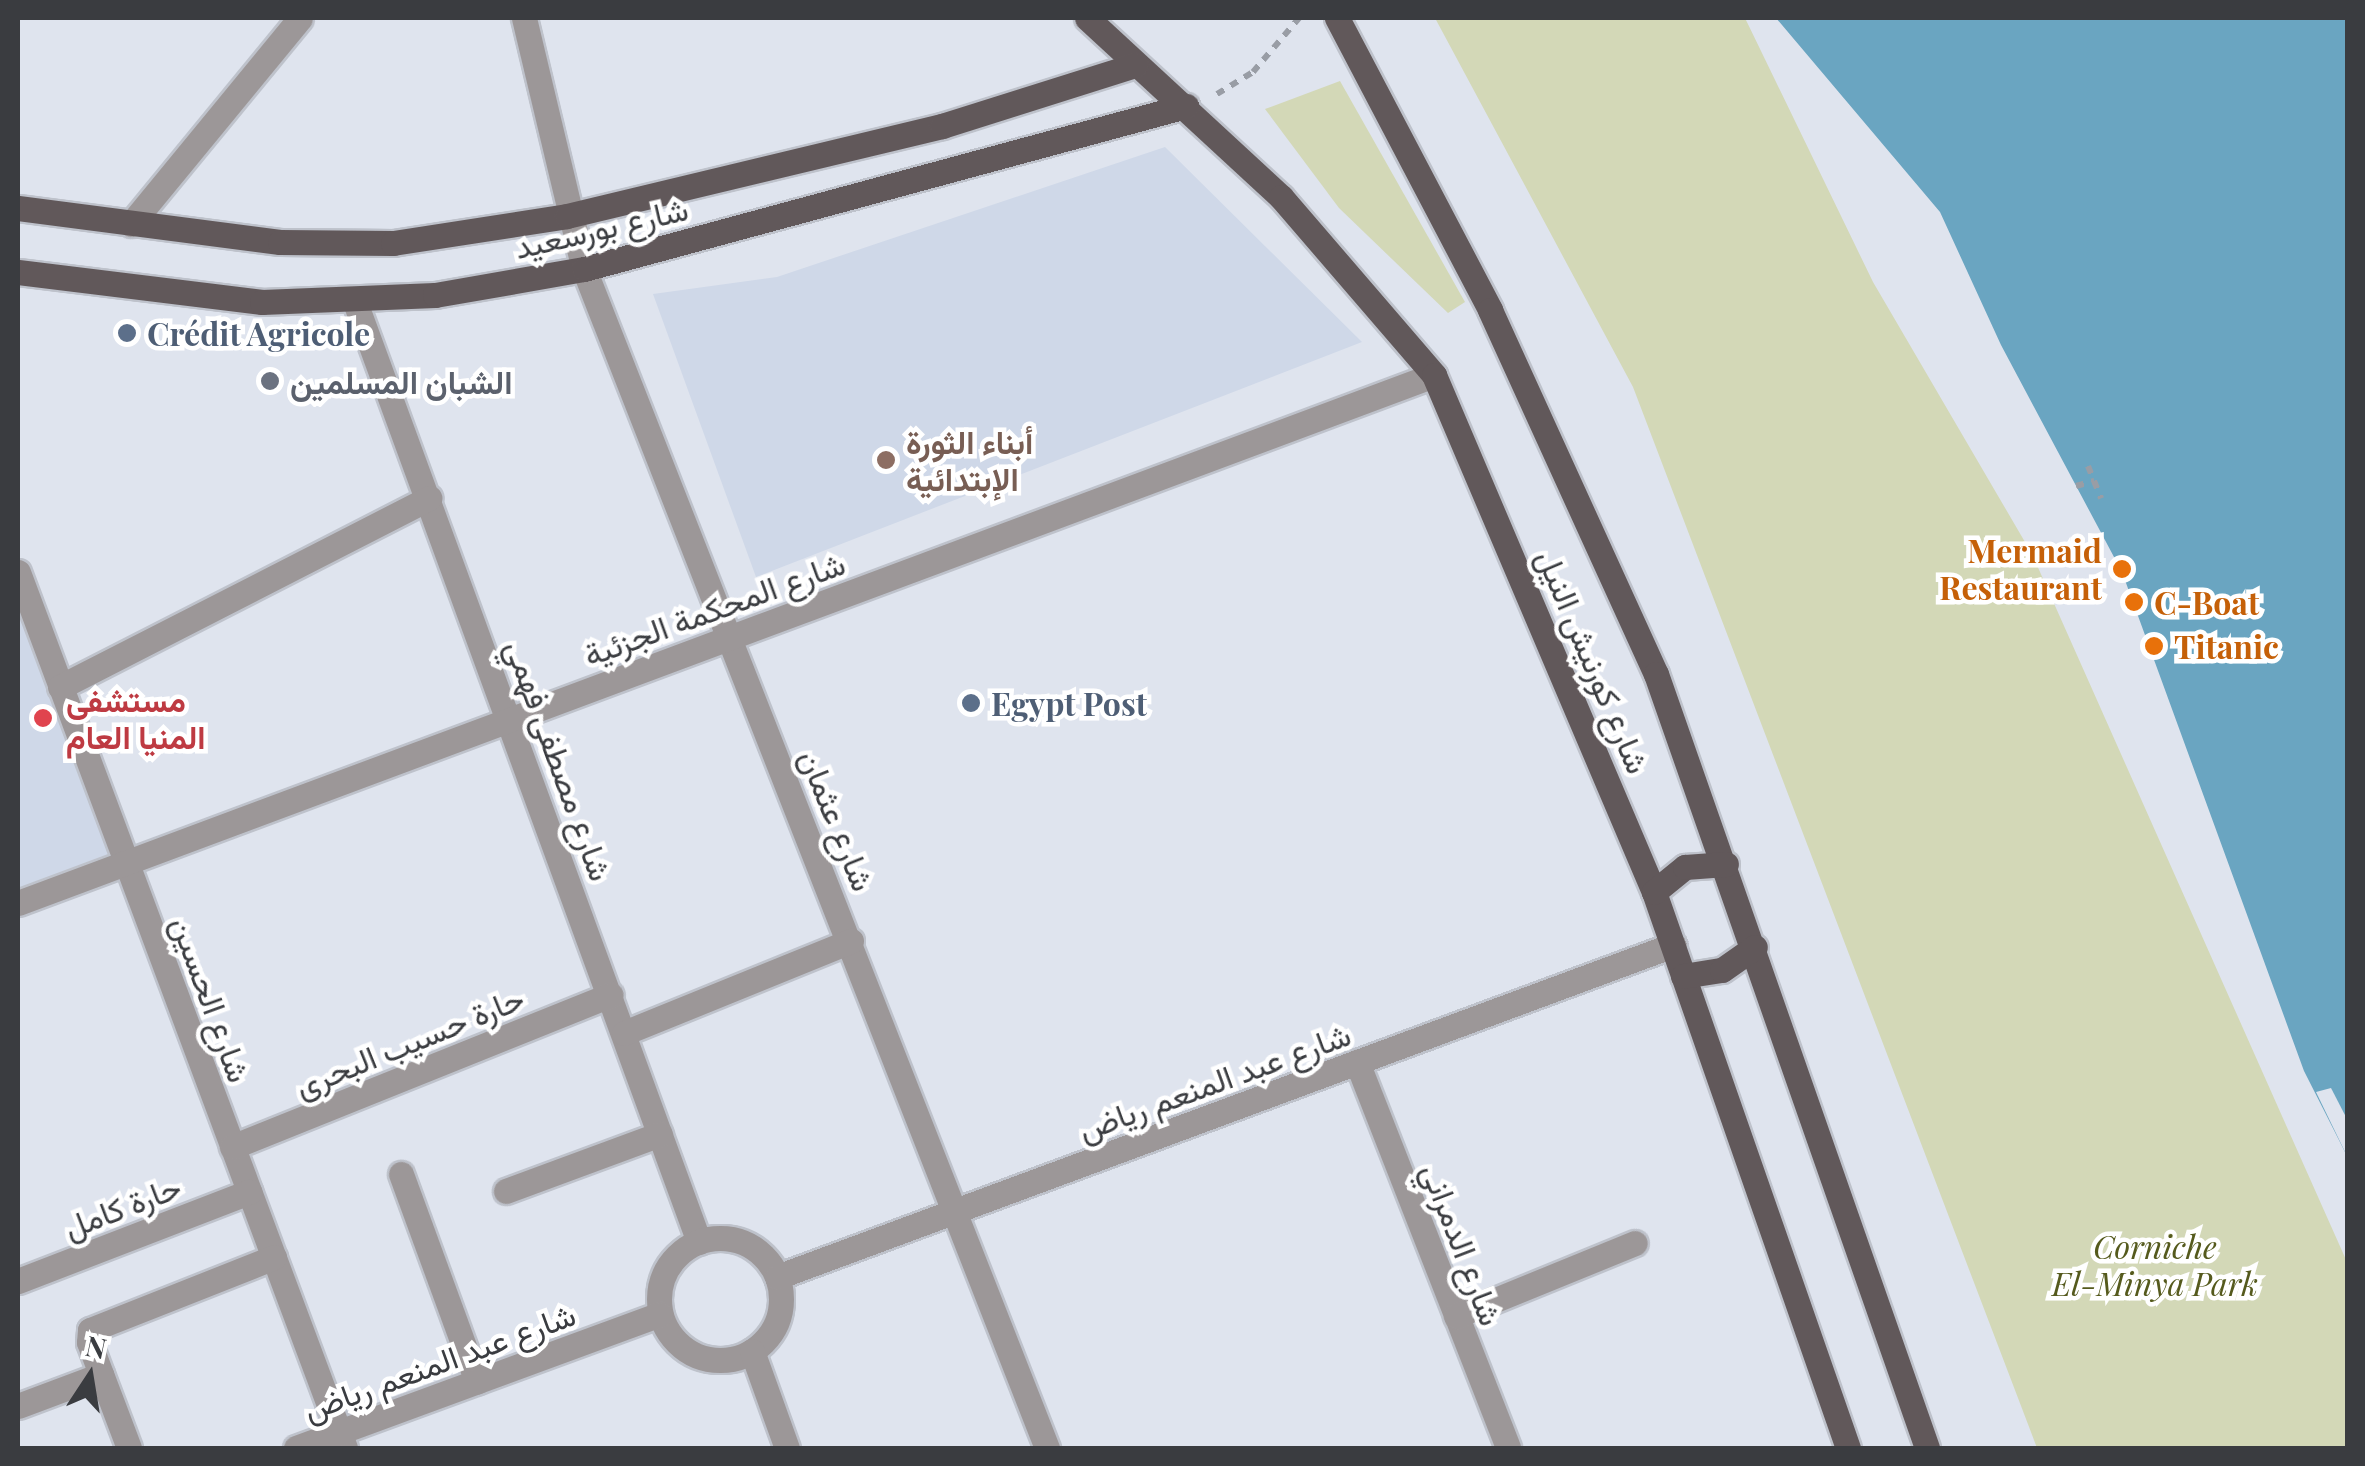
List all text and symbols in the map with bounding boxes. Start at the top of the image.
street label: شارع بورسعيد [511,188,691,266]
place label: Crédit Agricole [147,314,372,352]
marker: Crédit Agricole [116,322,138,344]
place label: الشبان المسلمين [290,362,512,400]
marker: الشبان المسلمين [259,370,281,392]
place label: أبناء الثورة الإبتدائية [906,423,1033,498]
marker: أبناء الثورة الإبتدائية [875,449,897,471]
place label: Mermaid Restaurant [1939,532,2102,607]
street label: شارع المحكمة الجزئية [578,543,850,673]
street label: شارع كورنيش النيل [1530,543,1658,779]
marker: Mermaid Restaurant [2111,558,2133,580]
place label: C-Boat [2154,583,2259,621]
marker: C-Boat [2123,591,2145,613]
place label: Titanic [2174,627,2279,665]
street label: شارع مصطفى فهمي [499,634,621,886]
marker: Titanic [2143,635,2165,657]
place label: مستشفى المنيا العام [66,681,206,756]
place label: Egypt Post [991,684,1147,722]
marker: Egypt Post [960,692,982,714]
marker: مستشفى المنيا العام [30,705,56,731]
street label: شارع عثمان [792,744,884,896]
street label: شارع الحسين [164,911,260,1087]
street label: حارة حسيب البحرى [289,978,529,1104]
street label: شارع عبد المنعم رياض [1073,1014,1355,1148]
street label: شارع الدمراني [1415,1158,1511,1330]
street label: حارة كامل [58,1166,186,1246]
park label: Corniche El-Minya Park [2052,1228,2258,1303]
street label: شارع عبد المنعم رياض [298,1294,580,1428]
north arrow [40,1326,140,1426]
text: N [83,1326,110,1366]

